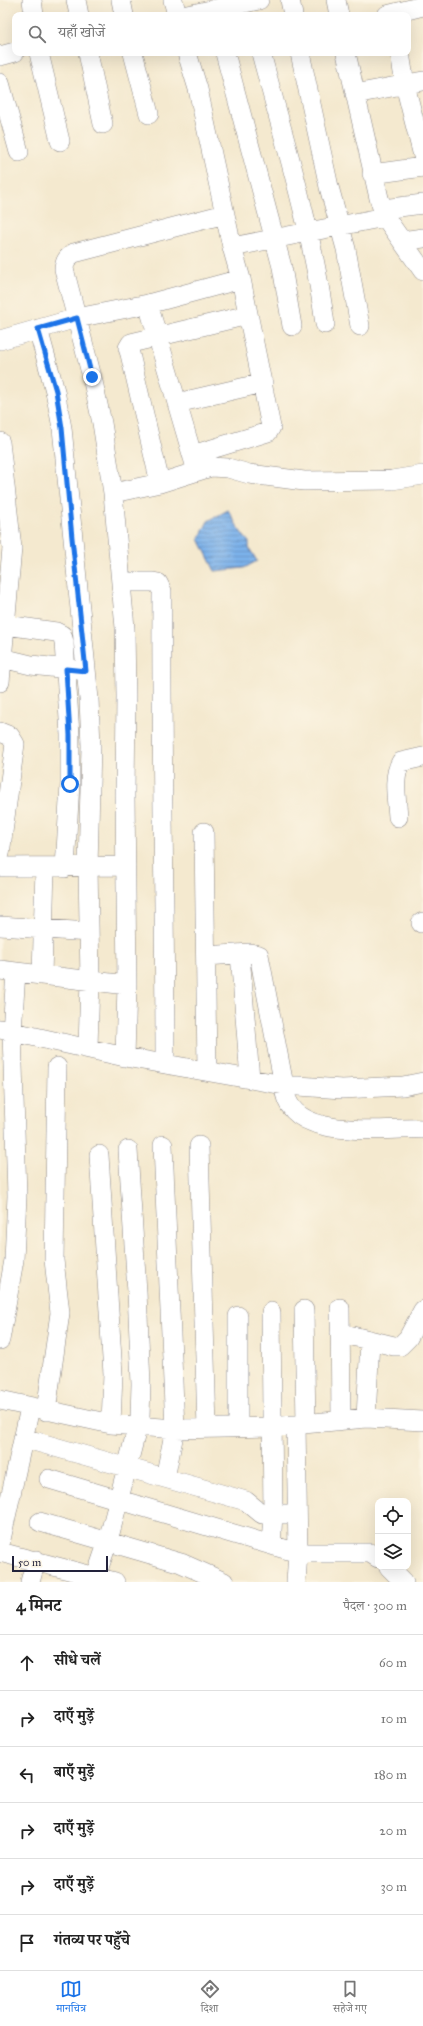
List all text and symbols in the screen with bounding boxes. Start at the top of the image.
search box [12,12,411,56]
icon: search [26,23,48,45]
text: यहाँ खोजें [58,23,105,41]
route end [83,368,101,386]
route start [61,775,79,793]
map controls [375,1498,411,1570]
button: locate [375,1498,411,1534]
button: layers [375,1534,411,1570]
scale bar [12,1554,108,1573]
text: 50 m [18,1556,41,1569]
text: 4 मिनट [16,1595,61,1616]
text: पैदल · 300 m [343,1598,407,1614]
text: सीधे चलें [54,1651,101,1669]
icon: ahead [16,1652,38,1674]
text: 60 m [379,1655,407,1671]
text: दाएँ मुड़ें [54,1707,94,1725]
icon: right [16,1708,38,1730]
text: 10 m [381,1711,407,1727]
text: बाएँ मुड़ें [54,1763,94,1781]
icon: left [16,1764,38,1786]
text: 180 m [374,1767,407,1783]
text: दाएँ मुड़ें [54,1819,94,1837]
icon: right [16,1820,38,1842]
text: 20 m [379,1823,407,1839]
text: दाएँ मुड़ें [54,1875,94,1893]
icon: right [16,1876,38,1898]
text: 30 m [381,1879,407,1895]
text: गंतव्य पर पहुँचे [54,1931,130,1949]
icon: arrive [16,1932,38,1954]
tab: मानचित्र [56,1978,86,2019]
tab: दिशा [199,1978,221,2019]
tab: सहेजे गए [333,1978,367,2019]

